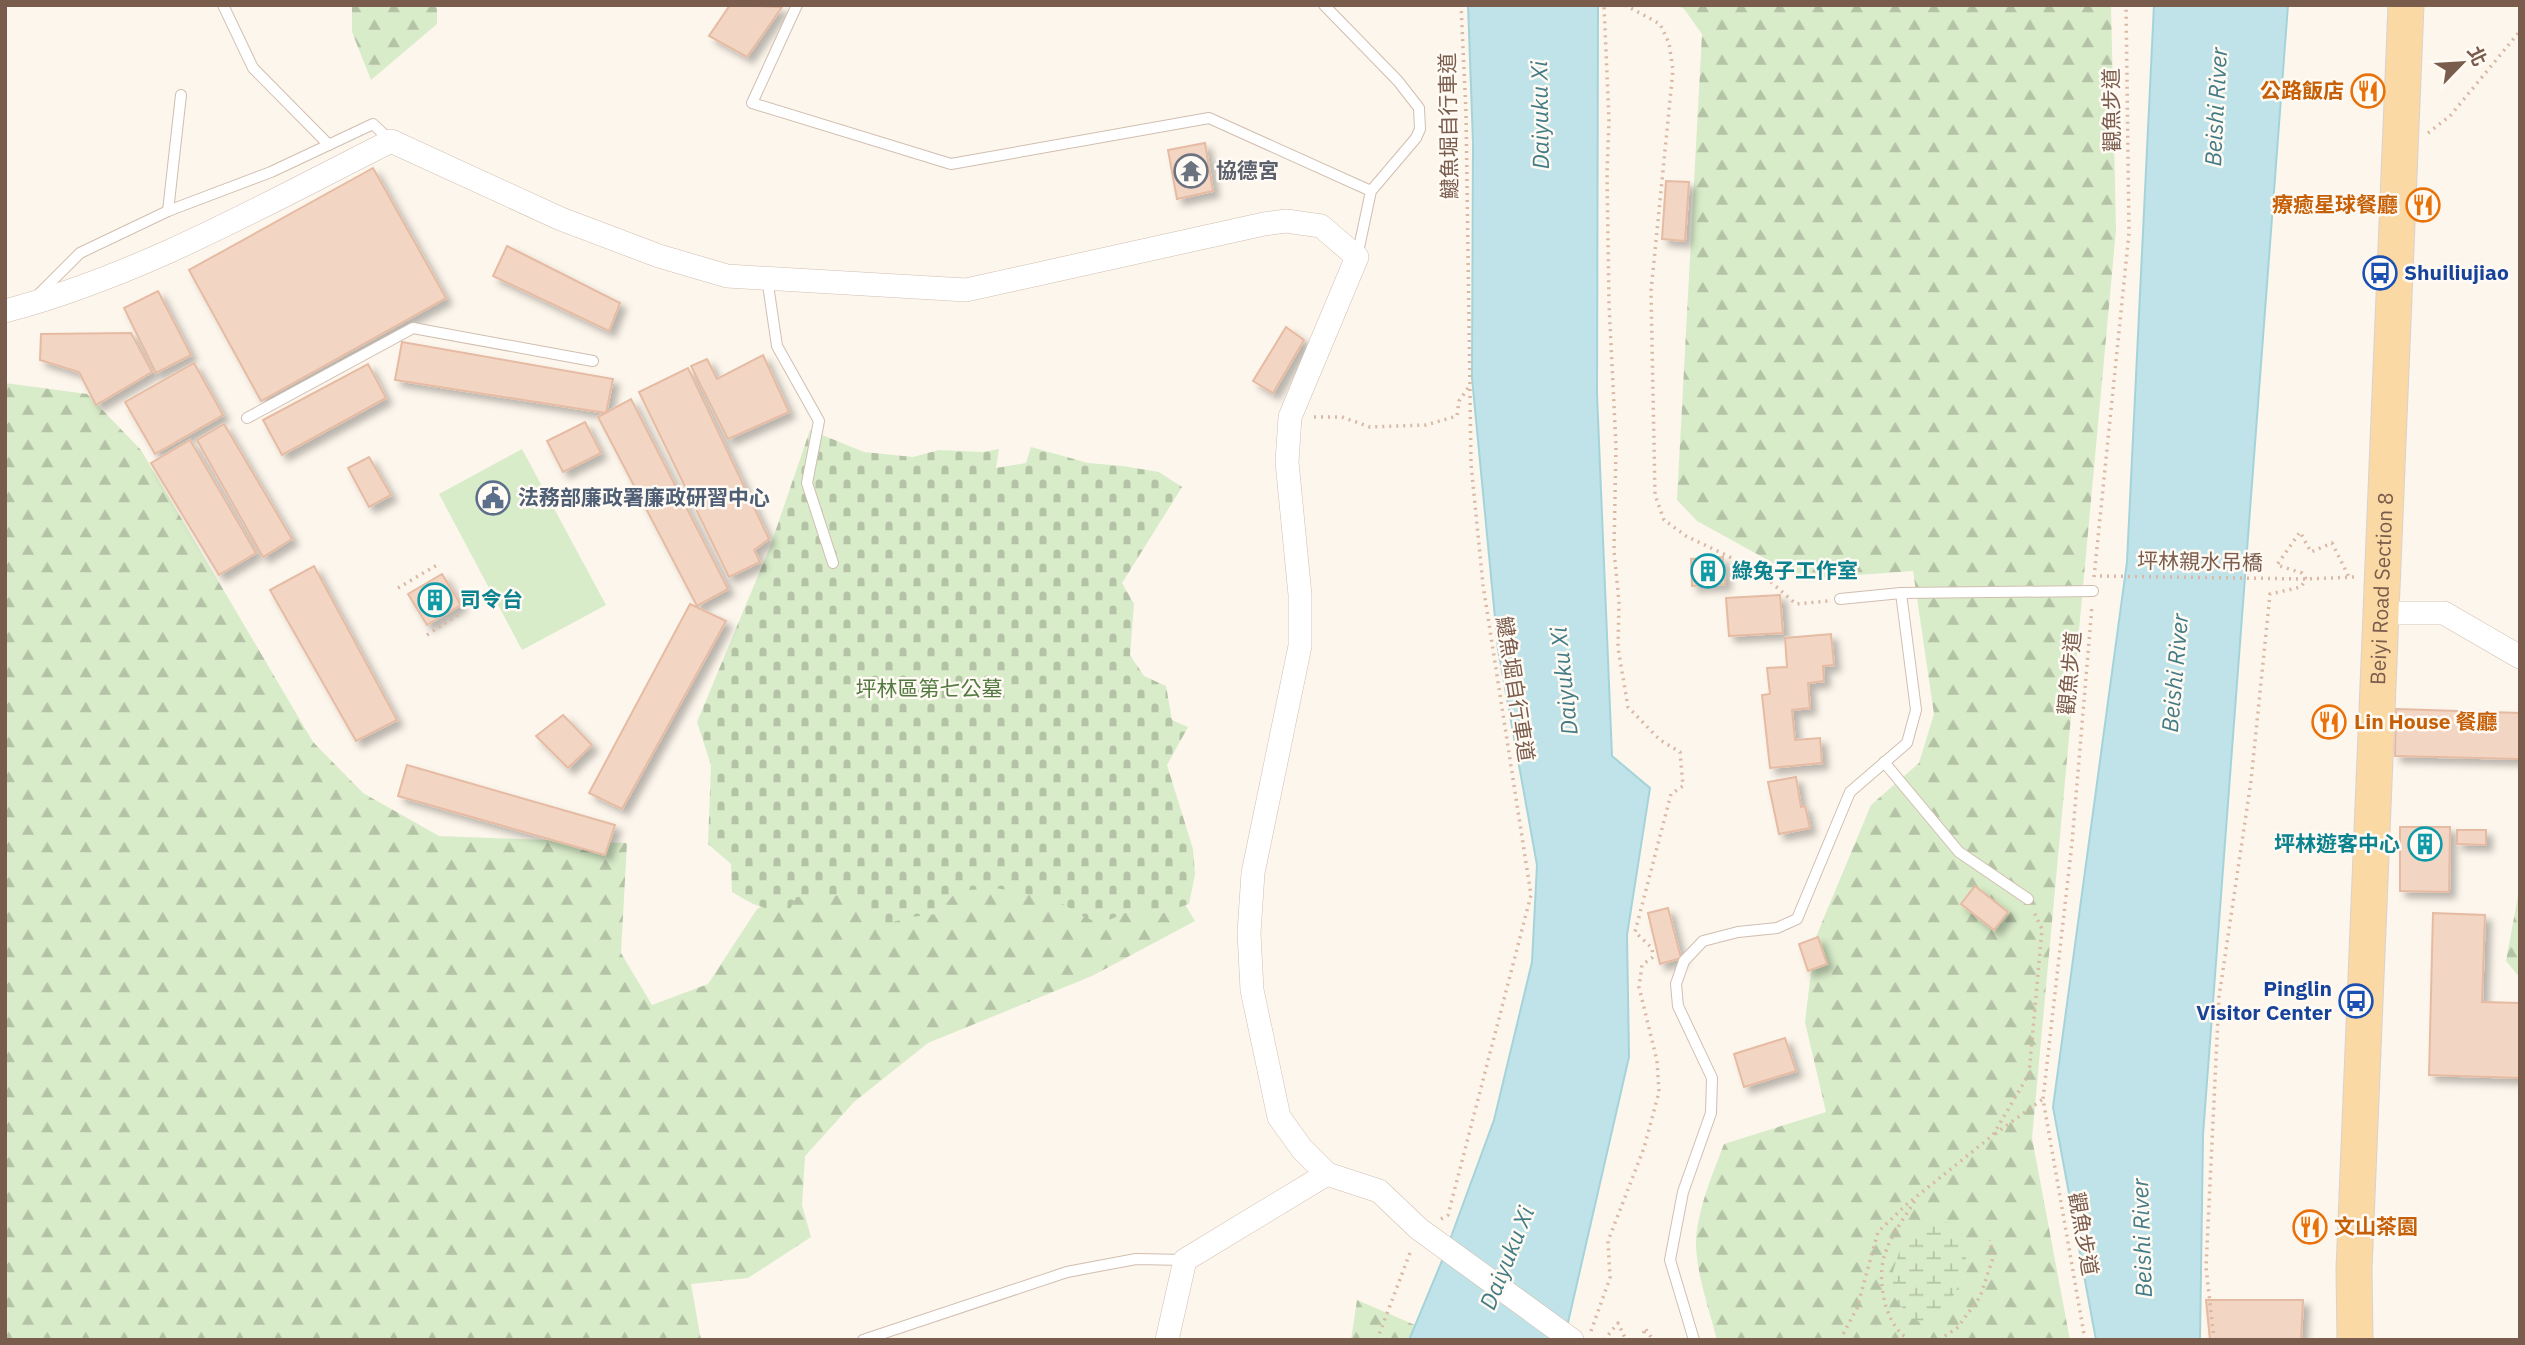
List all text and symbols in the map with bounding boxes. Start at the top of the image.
north arrow [2427,28,2497,98]
text: 北 [2463,42,2492,70]
water label: Beishi River [2197,46,2233,167]
street label: 𩻸魚堀自行車道 [1433,52,1463,200]
water label: Daiyuku Xi [1523,60,1555,170]
street label: 觀魚步道 [2096,68,2126,152]
restaurant icon: 公路飯店 [2349,72,2387,110]
place label: 公路飯店 [2260,76,2344,104]
temple icon: 協德宮 [1172,152,1210,190]
place label: 協德宮 [1216,156,1279,184]
restaurant icon: 療癒星球餐廳 [2404,186,2442,224]
place label: 療癒星球餐廳 [2272,190,2398,218]
bus stop icon: Shuiliujiao [2361,254,2399,292]
place label: Shuiliujiao [2404,258,2509,286]
public building icon: 法務部廉政署廉政研習中心 [474,479,512,517]
place label: 法務部廉政署廉政研習中心 [518,483,770,511]
street label: Beiyi Road Section 8 [2363,492,2399,685]
street label: 坪林親水吊橋 [2137,546,2263,576]
building icon: 綠兔子工作室 [1689,552,1727,590]
place label: 綠兔子工作室 [1732,556,1858,584]
building icon: 司令台 [416,581,454,619]
place label: 司令台 [460,585,523,613]
water label: Beishi River [2154,612,2194,734]
street label: 𩻸魚堀自行車道 [1491,614,1541,764]
water label: Daiyuku Xi [1542,625,1584,737]
street label: 觀魚步道 [2051,630,2087,716]
park label: 坪林區第七公墓 [856,674,1003,702]
restaurant icon: Lin House 餐廳 [2310,703,2348,741]
place label: Lin House 餐廳 [2354,707,2498,735]
building icon: 坪林遊客中心 [2406,825,2444,863]
place label: 坪林遊客中心 [2274,829,2400,857]
place label: Pinglin Visitor Center [2196,974,2333,1026]
bus stop icon: Pinglin Visitor Center [2337,982,2375,1020]
water label: Beishi River [2124,1177,2158,1298]
street label: 觀魚步道 [2063,1190,2105,1278]
water label: Daiyuku Xi [1472,1201,1541,1314]
restaurant icon: 文山茶園 [2291,1208,2329,1246]
place label: 文山茶園 [2334,1212,2418,1240]

